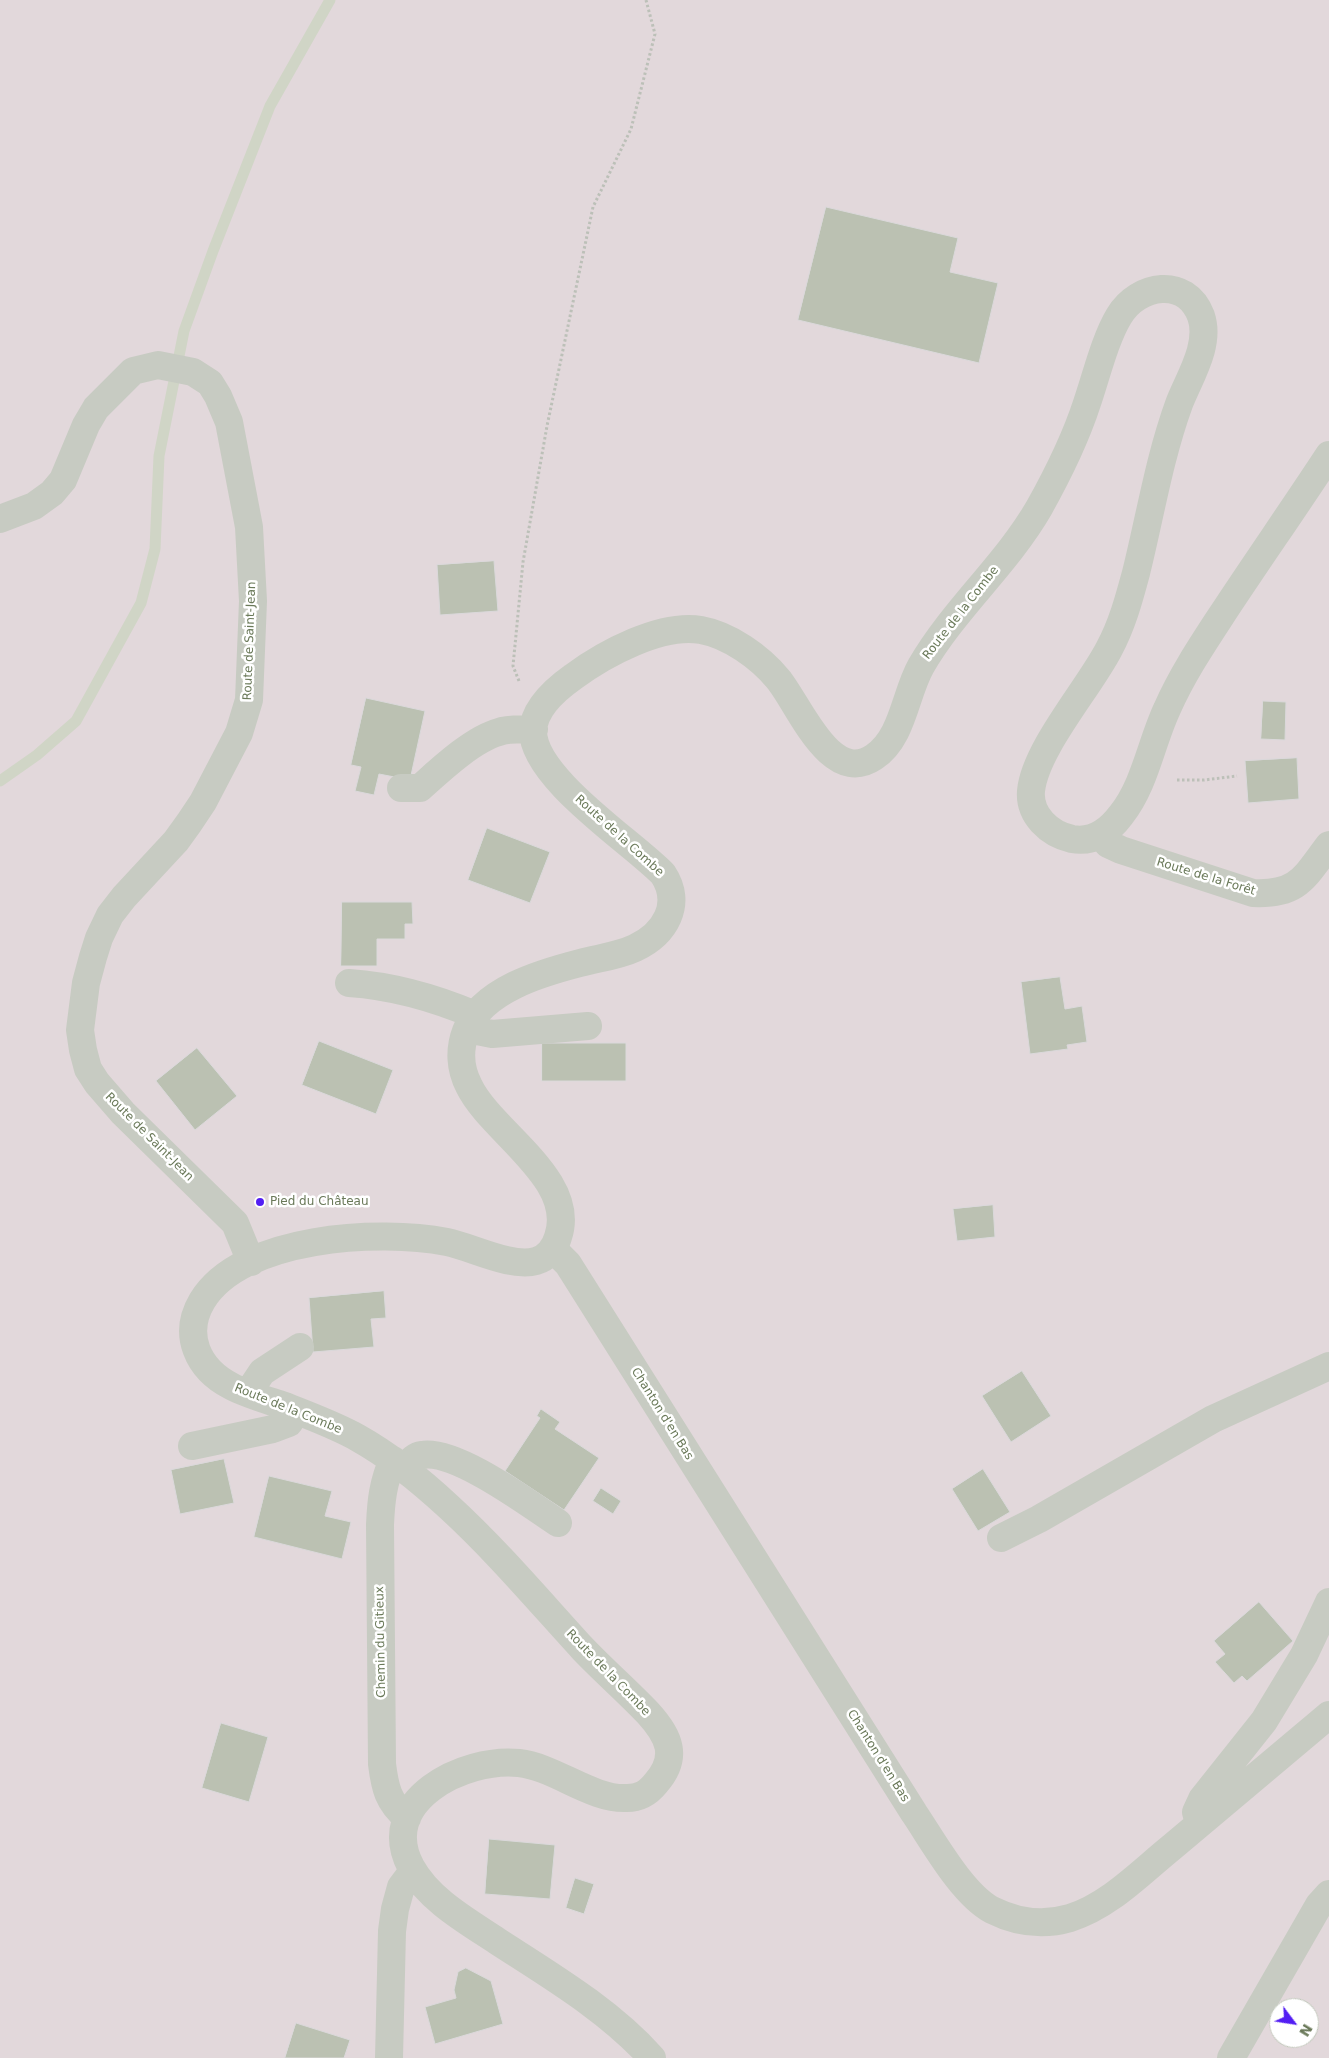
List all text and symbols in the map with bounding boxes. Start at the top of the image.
street label: Route de la Combe [920,564,1002,662]
street label: Route de Saint-Jean [241,581,259,701]
street label: Route de la Combe [572,792,666,880]
street label: Route de la Forêt [1155,855,1257,899]
street label: Route de Saint-Jean [102,1090,196,1184]
place label: Pied du Château [270,1195,369,1209]
marker: Pied du Château [254,1196,266,1208]
street label: Chanton d'en Bas [628,1365,696,1463]
street label: Route de la Combe [232,1381,344,1437]
street label: Chemin du Gitieux [373,1586,389,1698]
street label: Route de la Combe [563,1627,653,1719]
street label: Chanton d'en Bas [844,1707,912,1805]
north arrow [1269,1998,1319,2048]
text: N [1296,2021,1316,2039]

